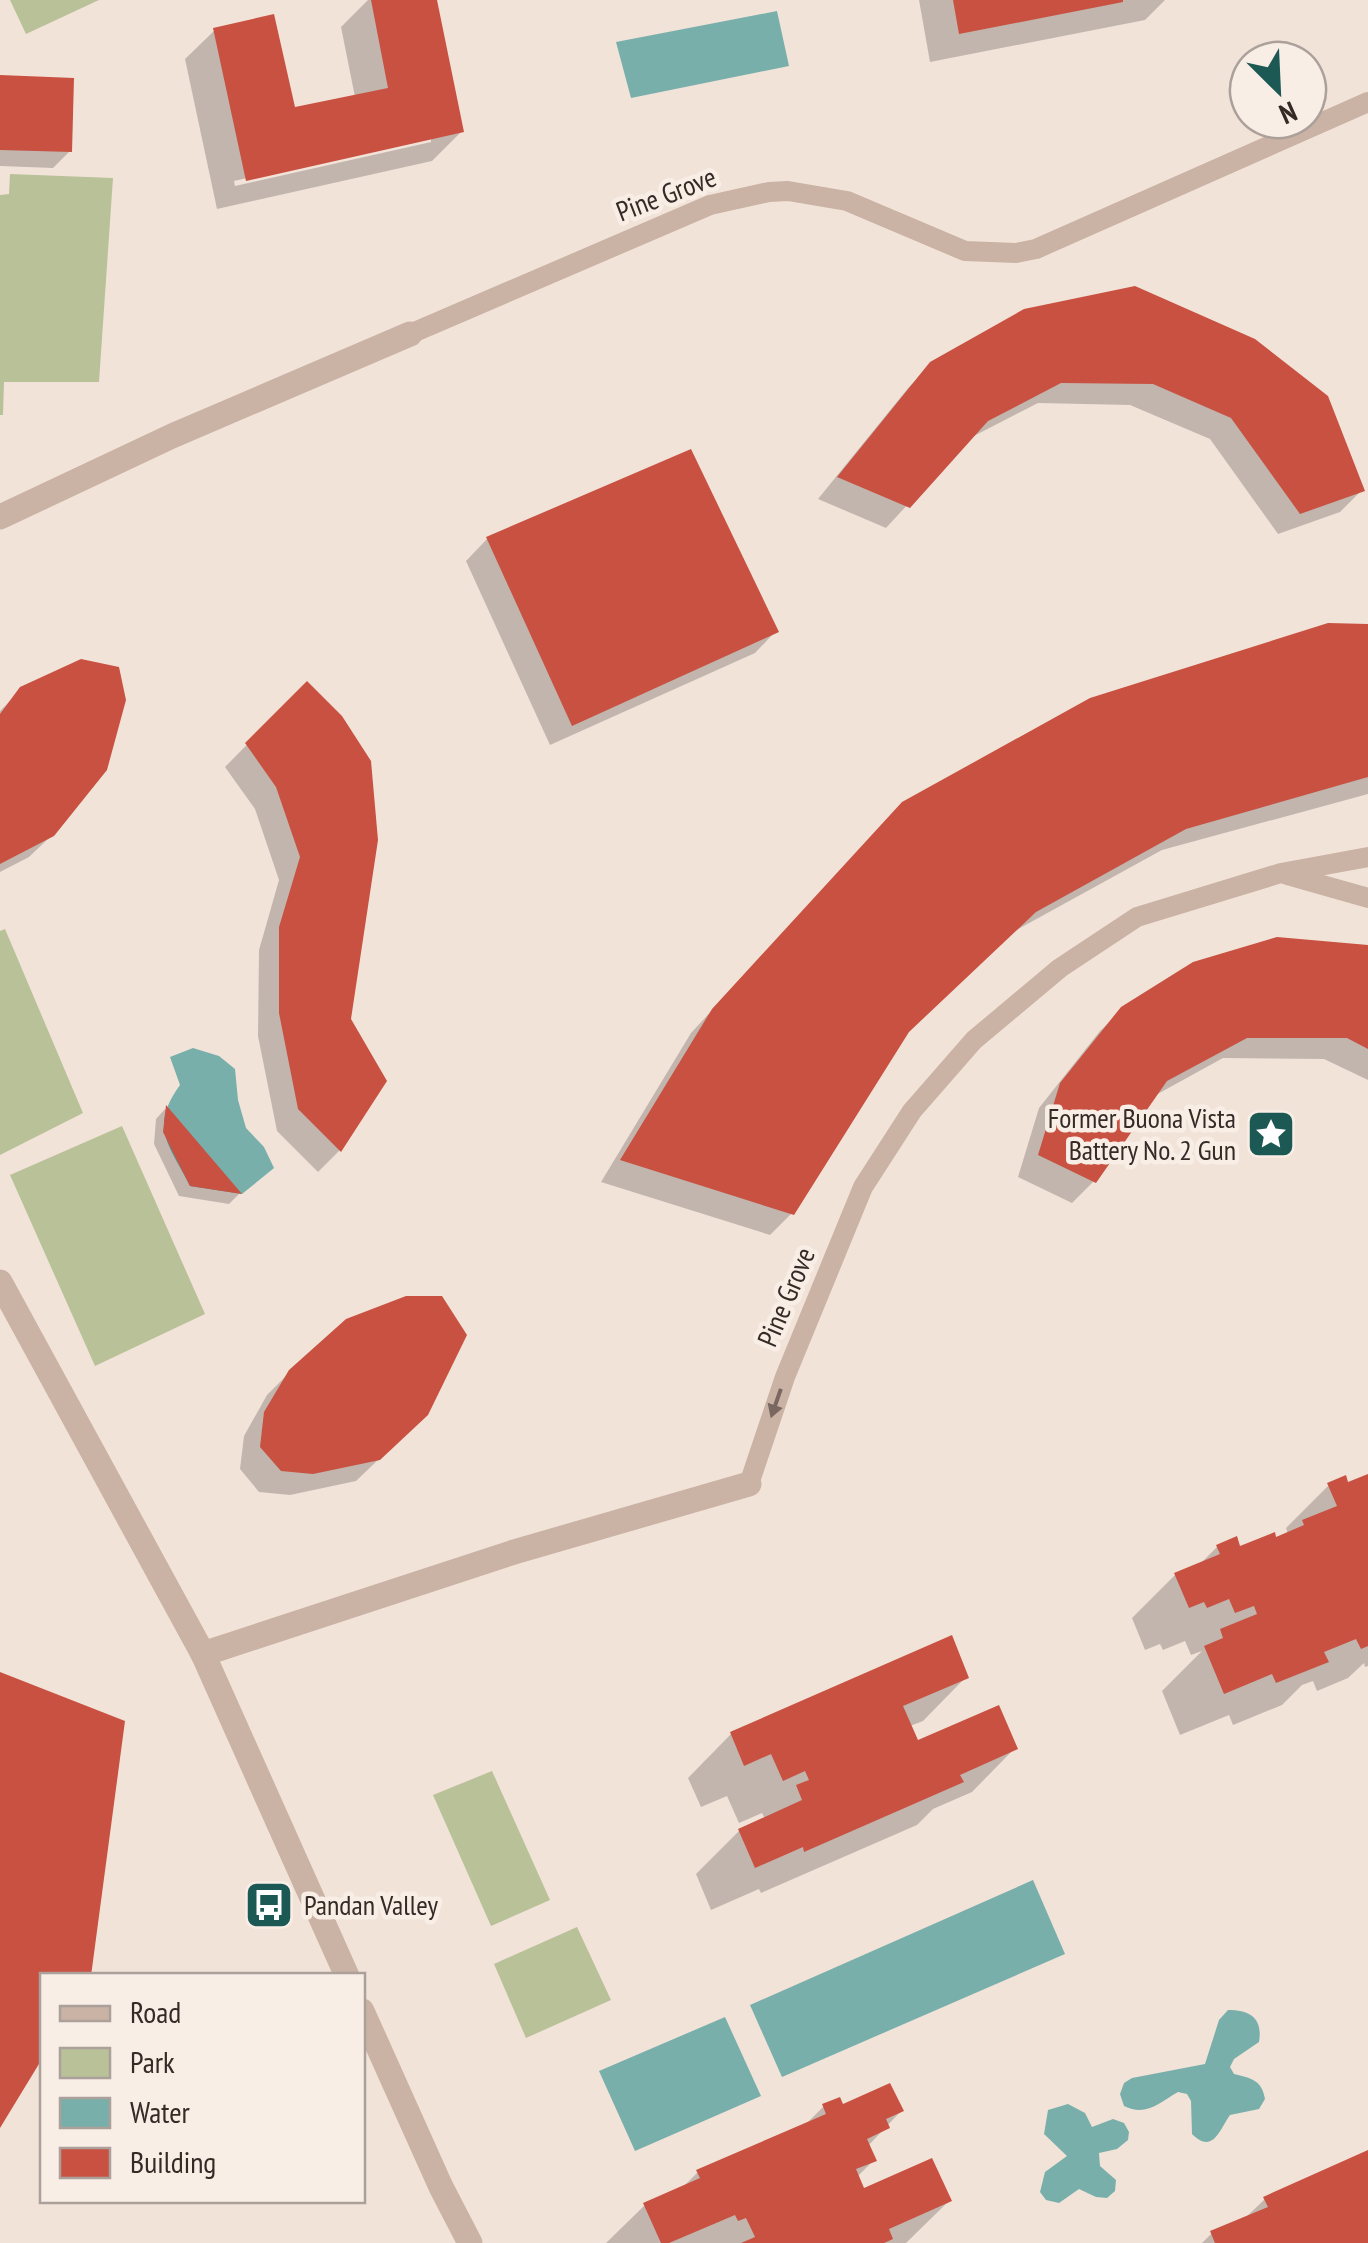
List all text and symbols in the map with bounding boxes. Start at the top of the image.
north arrow [1228,40,1328,140]
text: N [1274,93,1303,133]
street label: Pine Grove [611,158,721,229]
place label: Former Buona Vista Battery No. 2 Gun [1048,1099,1236,1168]
place icon: Former Buona Vista Battery No. 2 Gun [1245,1108,1297,1160]
street label: Pine Grove [748,1242,823,1352]
one-way arrow [767,1388,782,1418]
bus stop icon: Pandan Valley [243,1879,295,1931]
place label: Pandan Valley [304,1886,438,1923]
legend [40,1973,365,2203]
text: Road [130,1992,181,2031]
text: Park [130,2042,175,2081]
text: Water [130,2092,191,2131]
text: Building [130,2142,216,2181]

